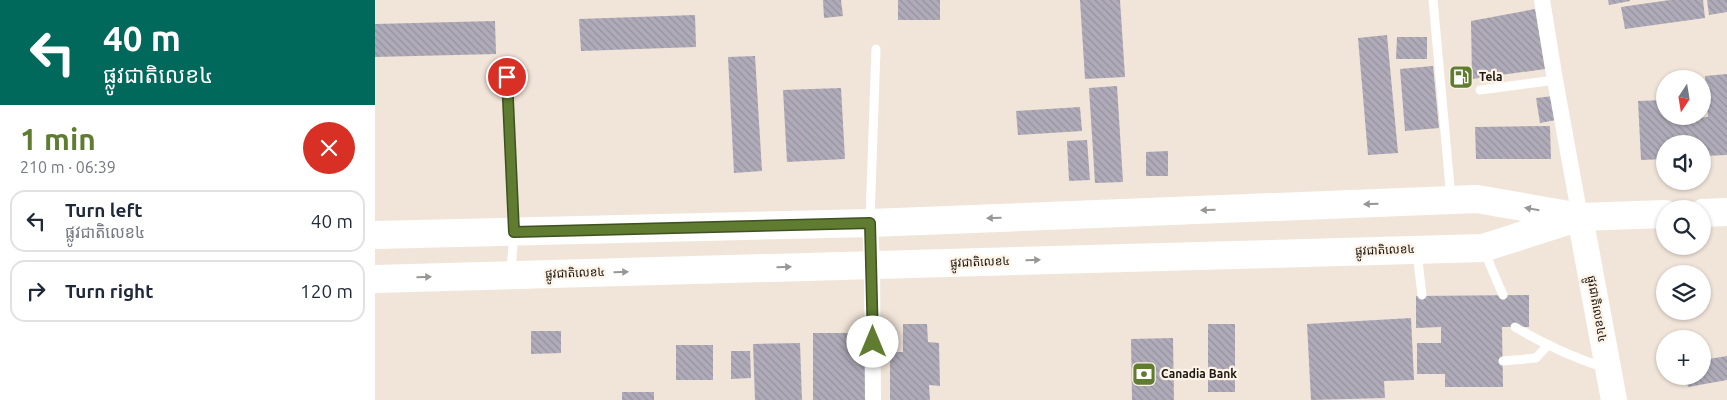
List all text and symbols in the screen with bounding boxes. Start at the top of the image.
text: 40 m [103,18,181,58]
icon: left [20,20,85,85]
pin [486,56,528,98]
text: ផ្លូវជាតិលេខ៤ [103,62,213,87]
icon: arrive [493,63,521,91]
fuel station icon: Tela [1448,64,1474,90]
place label: Tela [1479,70,1503,83]
north arrow [1656,70,1711,125]
map controls [1656,70,1711,385]
text: 1 min [20,122,96,156]
button: close [303,122,355,174]
button: sound [1656,135,1711,190]
text: 210 m · 06:39 [20,158,116,176]
text: Turn left [65,199,143,221]
one-way arrow [1363,200,1379,208]
button: search [1656,200,1711,255]
one-way arrow [1524,205,1540,213]
one-way arrow [1200,206,1216,214]
icon: left [22,207,50,235]
text: 40 m [311,210,353,232]
one-way arrow [985,214,1001,222]
text: ផ្លូវជាតិលេខ៤ [65,223,145,241]
street label: ផ្លូវជាតិលេខ៤ [1355,242,1415,262]
street label: ផ្លូវជាតិលេខ៤ [950,254,1010,274]
one-way arrow [1026,256,1042,264]
one-way arrow [776,263,792,271]
street label: ផ្លូវជាតិលេខ៤ [545,265,605,285]
button: layers [1656,265,1711,320]
one-way arrow [613,268,629,276]
one-way arrow [416,273,432,281]
street label: ផ្លូវជាតិលេខ៤៤ [1581,274,1610,344]
icon: right [22,277,50,305]
text: Turn right [65,280,153,302]
text: 120 m [300,280,353,302]
position arrow [846,315,898,367]
button: + [1656,330,1711,385]
bank icon: Canadia Bank [1131,361,1157,387]
place label: Canadia Bank [1161,367,1237,380]

